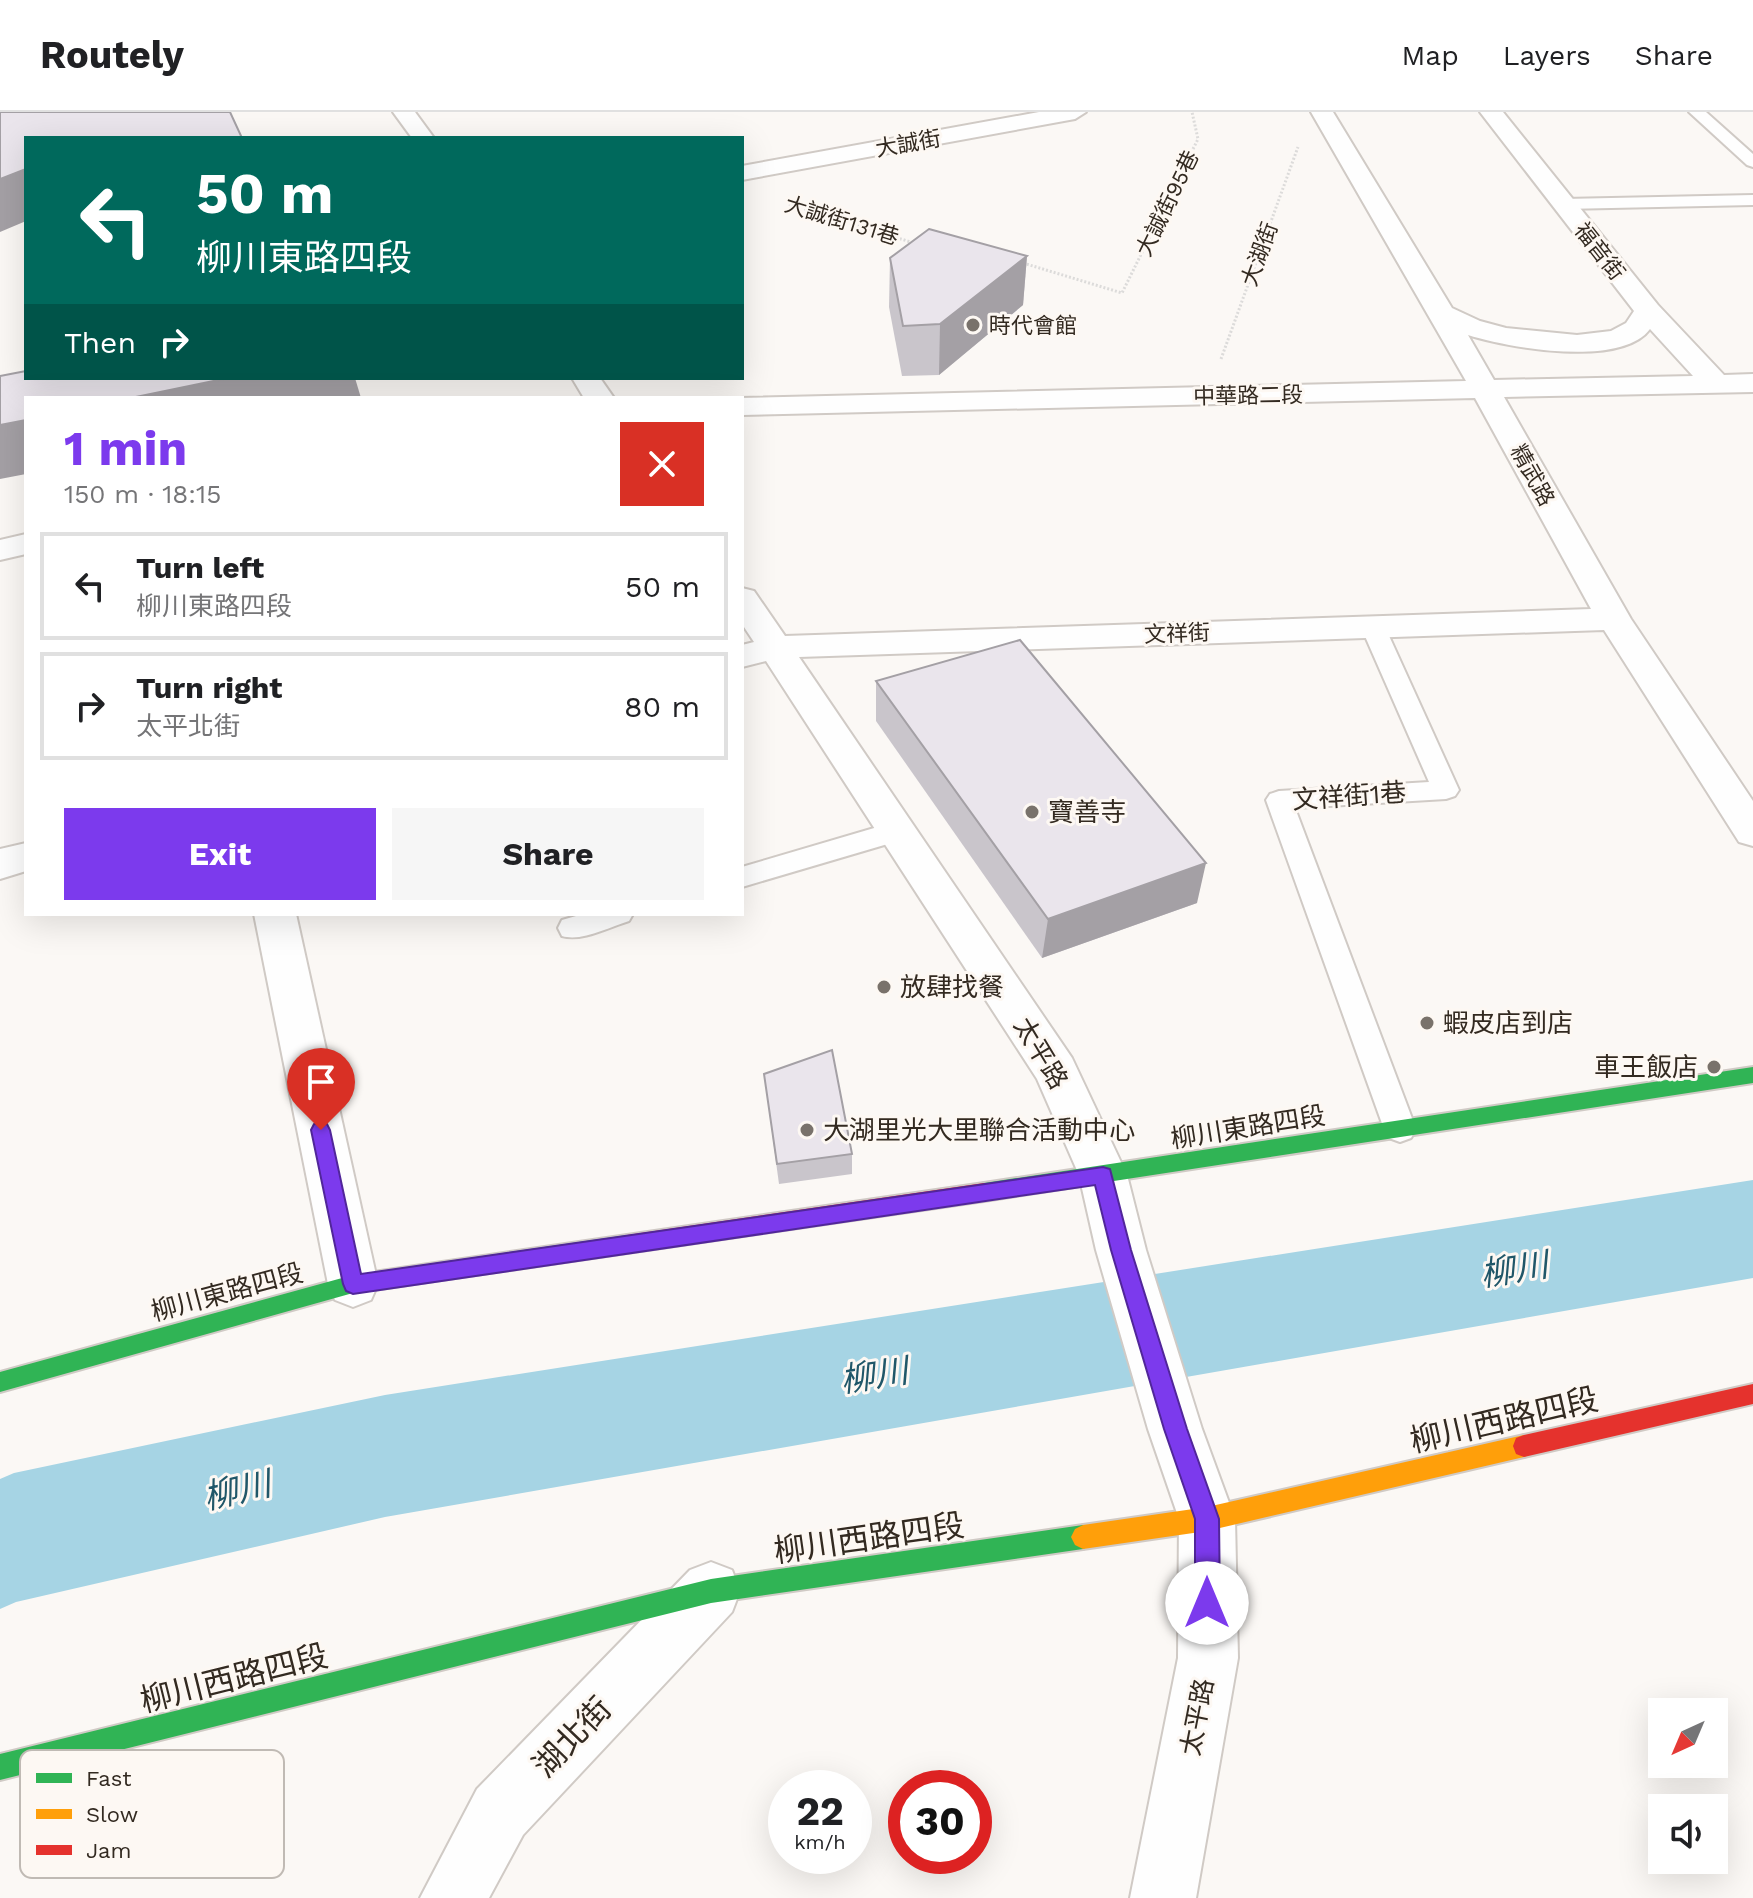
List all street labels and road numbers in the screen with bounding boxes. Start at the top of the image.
street label: 大誠街 [873,125,943,162]
street label: 大誠街95巷 [1131,146,1204,260]
street label: 大誠街131巷 [782,191,902,250]
street label: 福音街 [1569,218,1630,285]
street label: 大湖街 [1236,219,1283,289]
street label: 中華路二段 [1193,382,1303,409]
street label: 精武路 [1506,440,1559,510]
street label: 文祥街 [1144,620,1210,647]
street label: 文祥街1巷 [1291,777,1407,815]
street label: 太平路 [1008,1012,1074,1094]
street label: 柳川東路四段 [1169,1100,1327,1154]
street label: 柳川東路四段 [148,1257,306,1327]
street label: 柳川西路四段 [1406,1380,1602,1460]
street label: 柳川西路四段 [771,1506,967,1570]
street label: 柳川西路四段 [136,1636,332,1720]
street label: 太平路 [1175,1676,1219,1758]
street label: 湖北街 [525,1689,619,1785]

